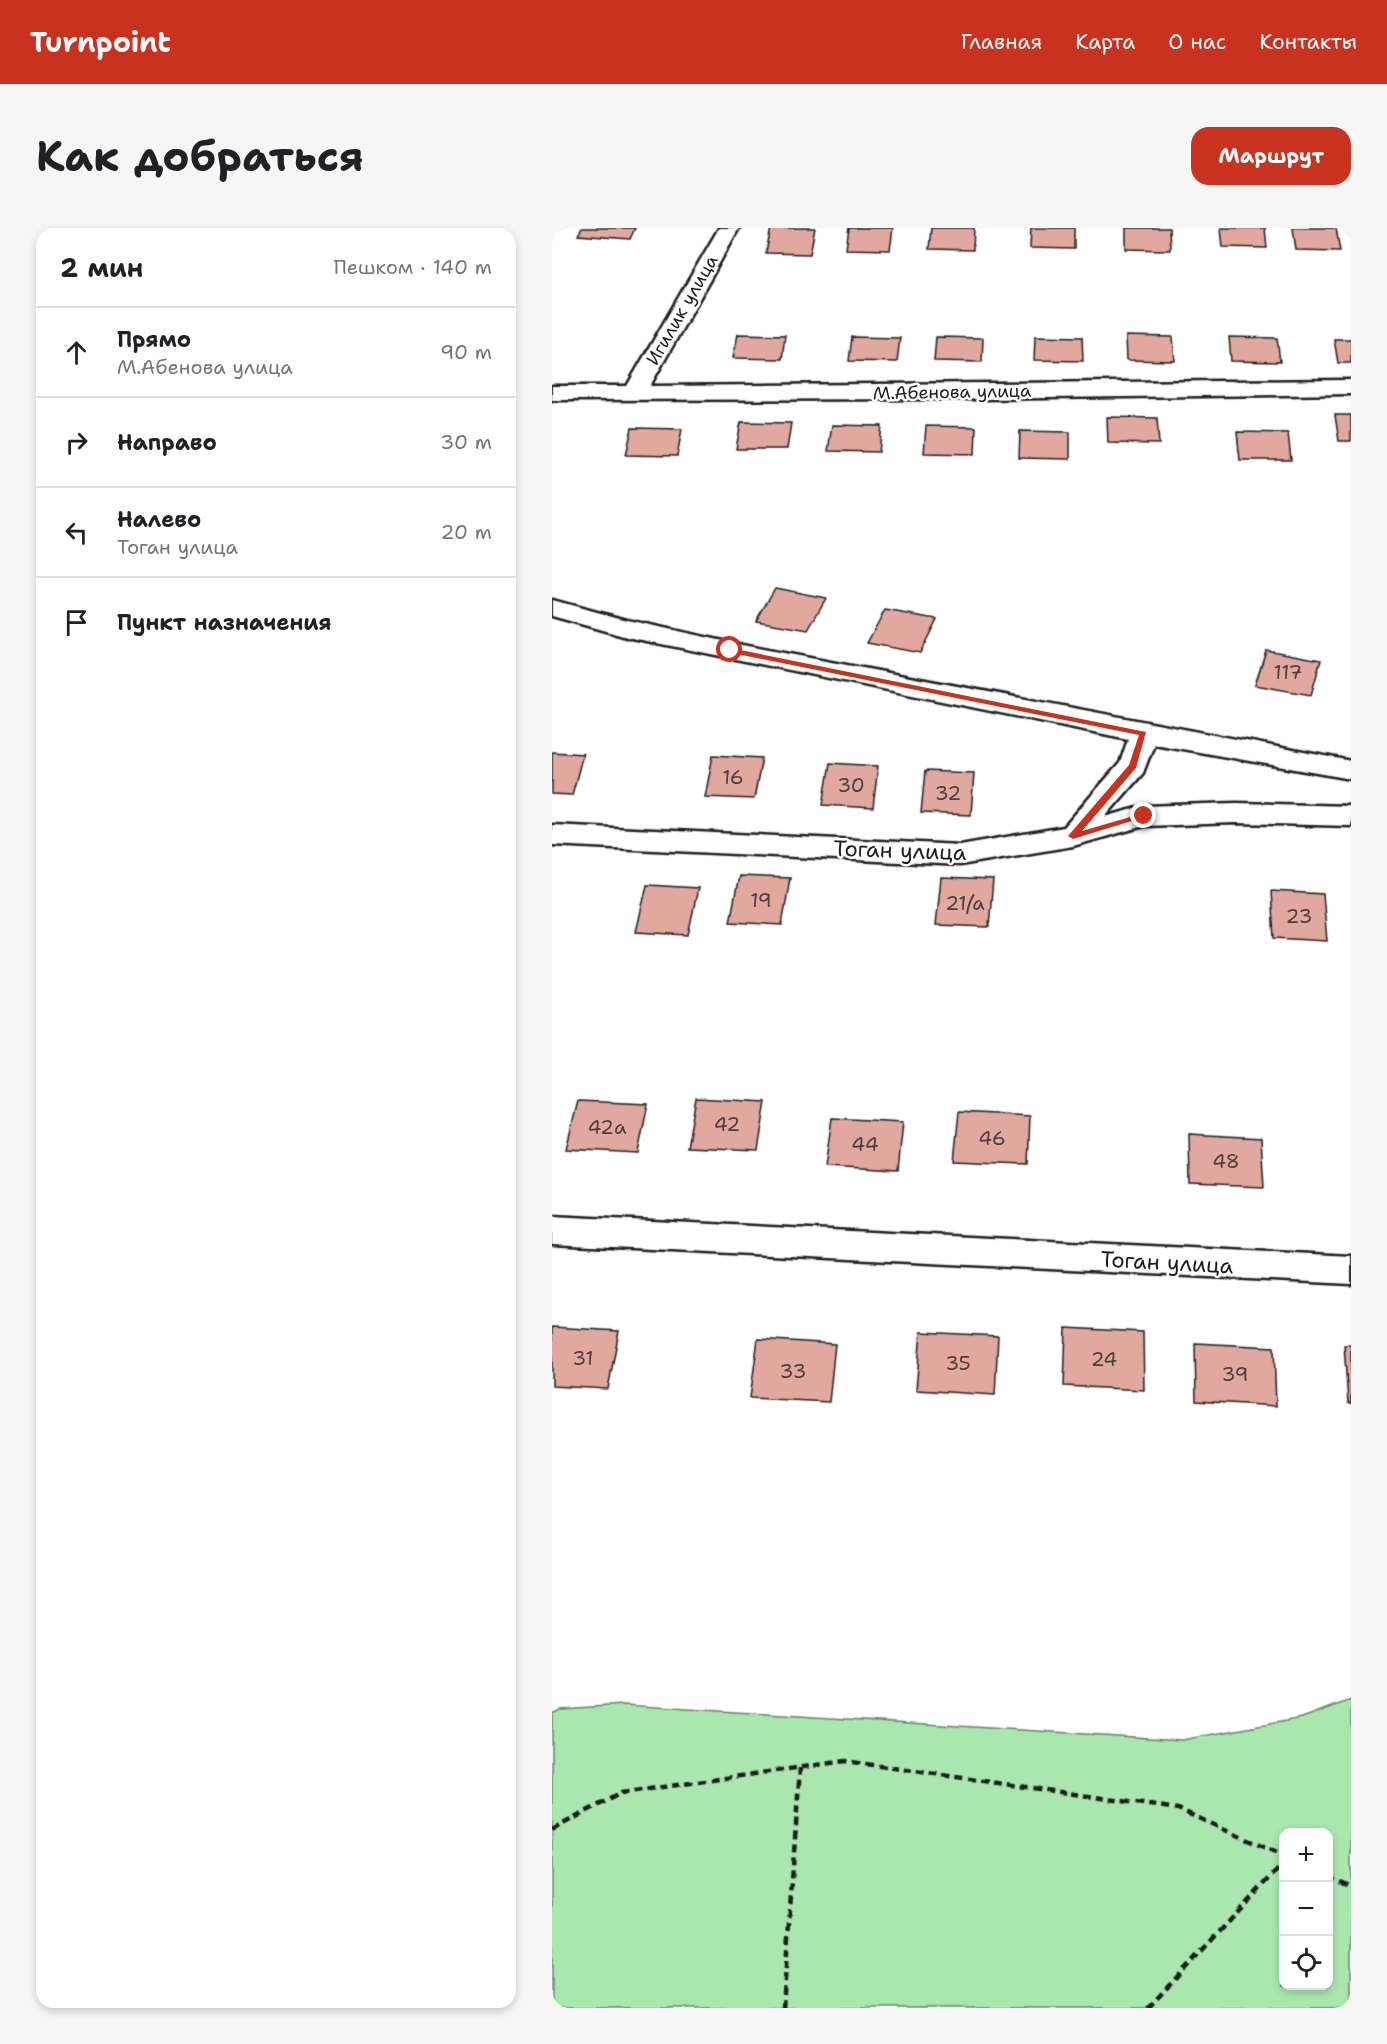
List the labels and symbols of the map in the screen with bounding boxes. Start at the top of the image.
street label: Игилик улица [641,250,723,370]
street label: М.Абенова улица [873,379,1031,405]
route start [716,636,742,662]
house number: 117 [1274,659,1303,685]
house number: 16 [722,764,744,790]
house number: 30 [837,772,865,798]
house number: 32 [935,780,961,806]
route end [1130,802,1156,828]
street label: Тоган улица [833,834,967,867]
house number: 19 [750,887,772,913]
house number: 21/а [945,890,985,916]
house number: 23 [1286,903,1312,929]
house number: 42 [714,1111,740,1137]
house number: 42а [587,1114,627,1140]
house number: 46 [978,1125,1006,1151]
house number: 44 [851,1131,879,1157]
house number: 48 [1212,1148,1240,1174]
street label: Тоган улица [1100,1245,1234,1280]
house number: 31 [572,1345,594,1371]
house number: 24 [1091,1346,1117,1372]
house number: 35 [945,1350,971,1376]
house number: 33 [780,1358,806,1384]
house number: 39 [1222,1361,1248,1387]

